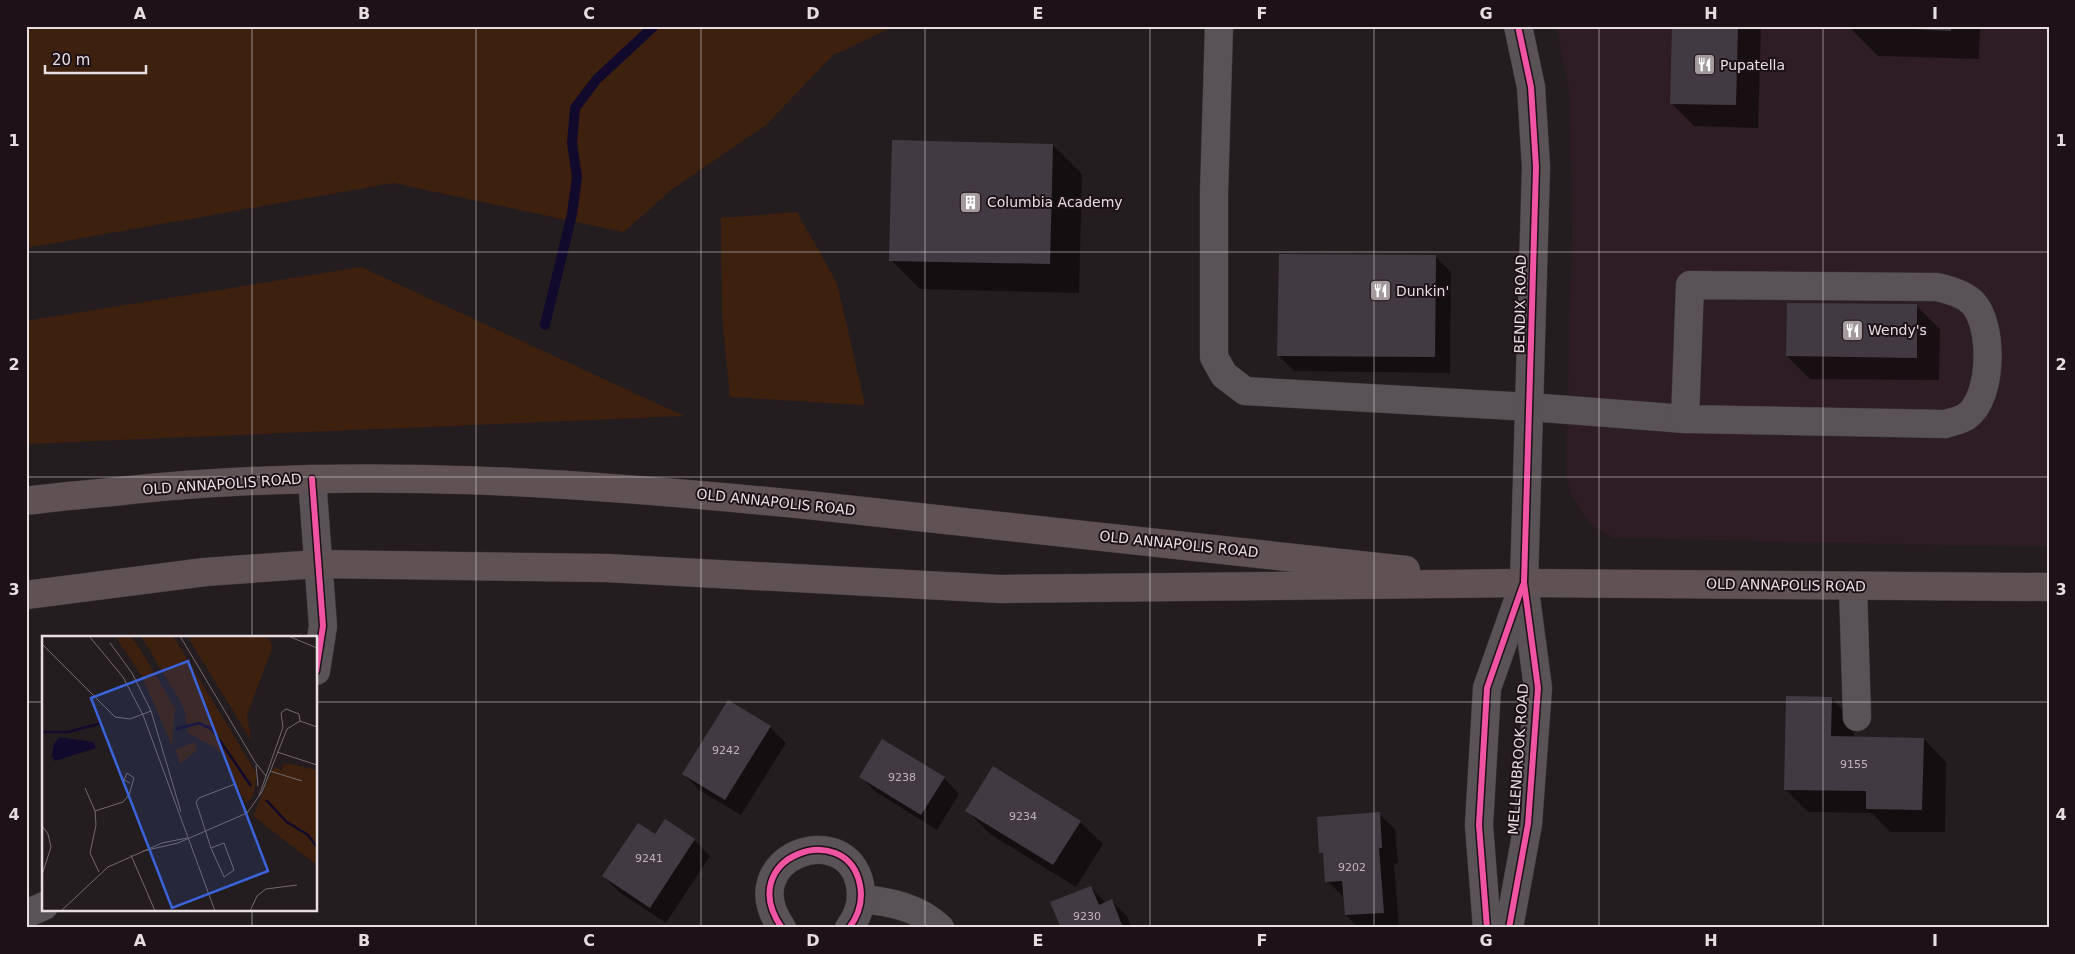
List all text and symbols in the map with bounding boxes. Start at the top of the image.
text: A [134,4,147,23]
text: B [358,4,370,23]
text: C [583,4,595,23]
text: D [806,4,820,23]
text: E [1033,4,1043,23]
text: F [1257,4,1267,23]
text: G [1479,4,1493,23]
text: H [1704,4,1718,23]
text: I [1932,4,1938,23]
scale bar [45,42,146,74]
text: 20 m [52,51,90,69]
restaurant icon: Pupatella [1692,53,1716,77]
place label: Pupatella [1720,57,1785,73]
text: 1 [8,131,20,150]
text: 1 [2055,131,2067,150]
building icon: Columbia Academy [959,190,983,214]
place label: Columbia Academy [987,194,1123,210]
street label: BENDIX ROAD [1511,255,1529,353]
restaurant icon: Dunkin' [1368,279,1392,303]
place label: Dunkin' [1396,283,1449,299]
restaurant icon: Wendy's [1840,318,1864,342]
place label: Wendy's [1868,322,1927,338]
text: 2 [8,355,20,374]
text: 2 [2055,355,2067,374]
street label: OLD ANNAPOLIS ROAD [142,470,302,498]
street label: OLD ANNAPOLIS ROAD [696,486,856,518]
street label: OLD ANNAPOLIS ROAD [1099,528,1259,560]
street label: OLD ANNAPOLIS ROAD [1706,576,1866,594]
text: 3 [8,580,20,599]
text: 3 [2055,580,2067,599]
inset map [42,636,318,912]
street label: MELLENBROOK ROAD [1505,683,1531,835]
house number: 9242 [712,744,740,757]
house number: 9155 [1840,758,1868,771]
house number: 9238 [888,771,916,784]
text: 4 [8,805,20,824]
text: 4 [2055,805,2067,824]
house number: 9234 [1009,810,1037,823]
house number: 9241 [635,852,663,865]
house number: 9202 [1338,861,1366,874]
house number: 9230 [1073,910,1101,923]
text: A [134,931,147,950]
text: B [358,931,370,950]
text: C [583,931,595,950]
text: D [806,931,820,950]
text: E [1033,931,1043,950]
text: F [1257,931,1267,950]
text: G [1479,931,1493,950]
text: H [1704,931,1718,950]
text: I [1932,931,1938,950]

